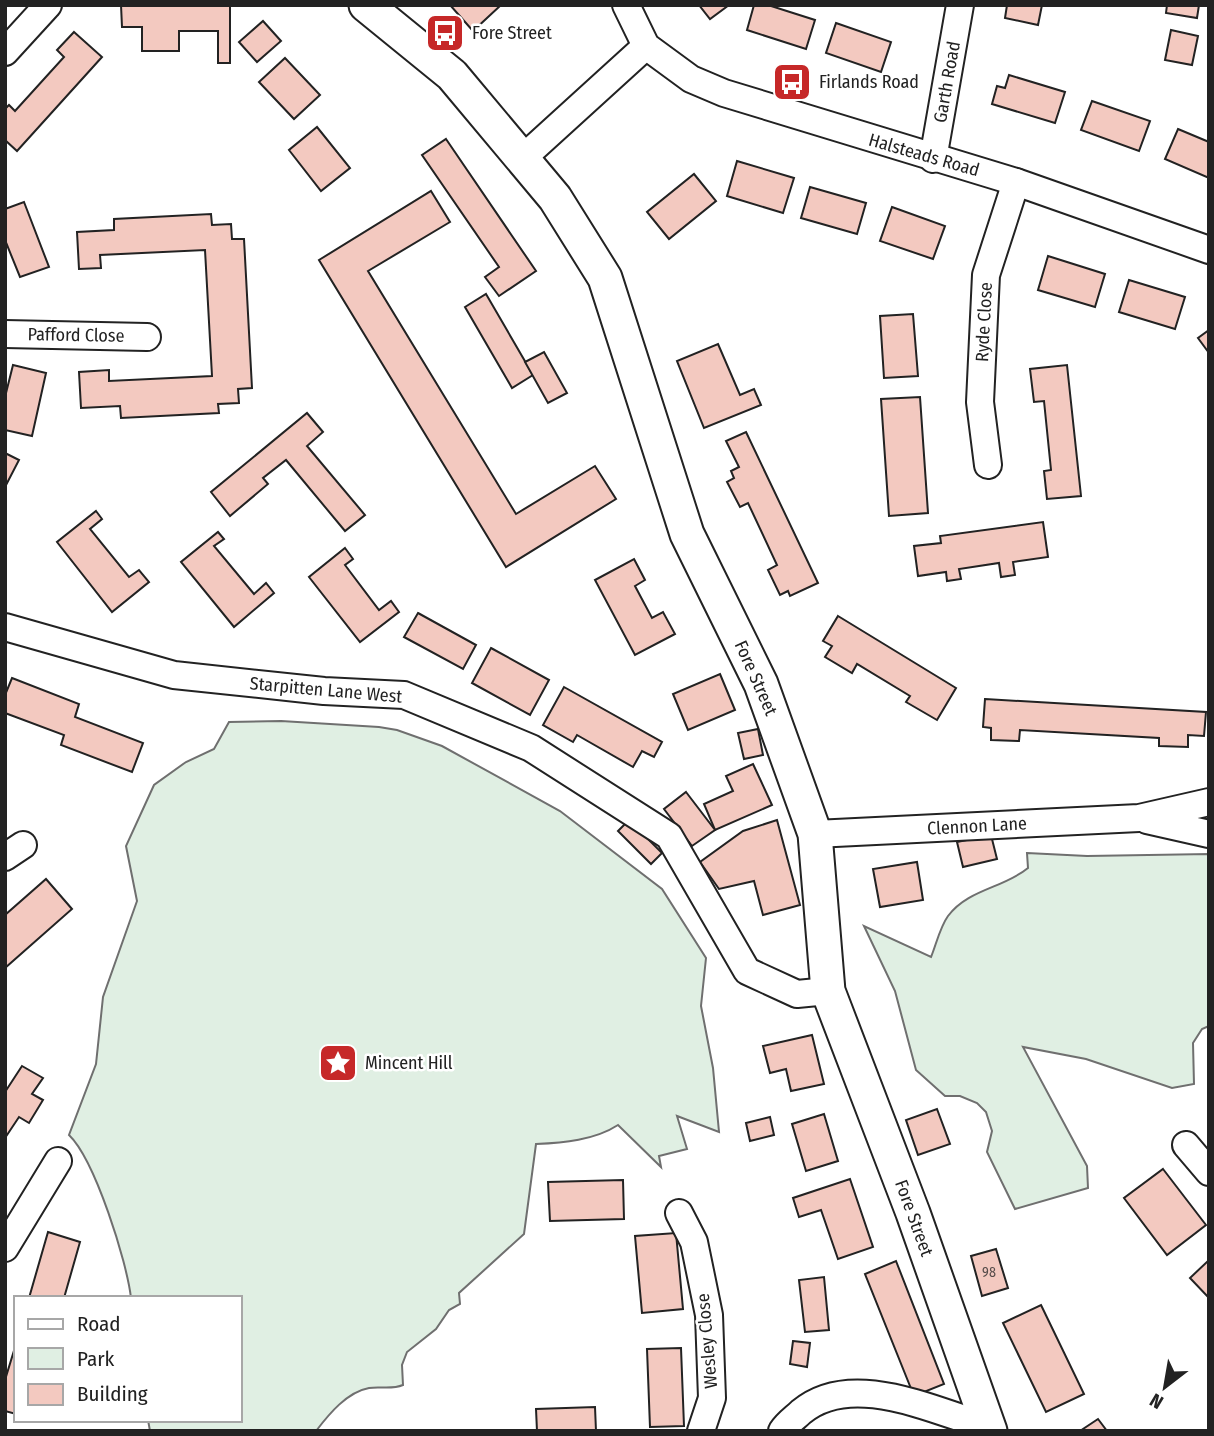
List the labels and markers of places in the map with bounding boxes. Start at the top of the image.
bus stop icon: Fore Street [424,12,466,54]
place label: Fore Street [472,22,552,44]
bus stop icon: Firlands Road [771,61,813,103]
place label: Firlands Road [819,71,919,93]
place icon: Mincent Hill [317,1042,359,1084]
place label: Mincent Hill [365,1052,453,1074]

